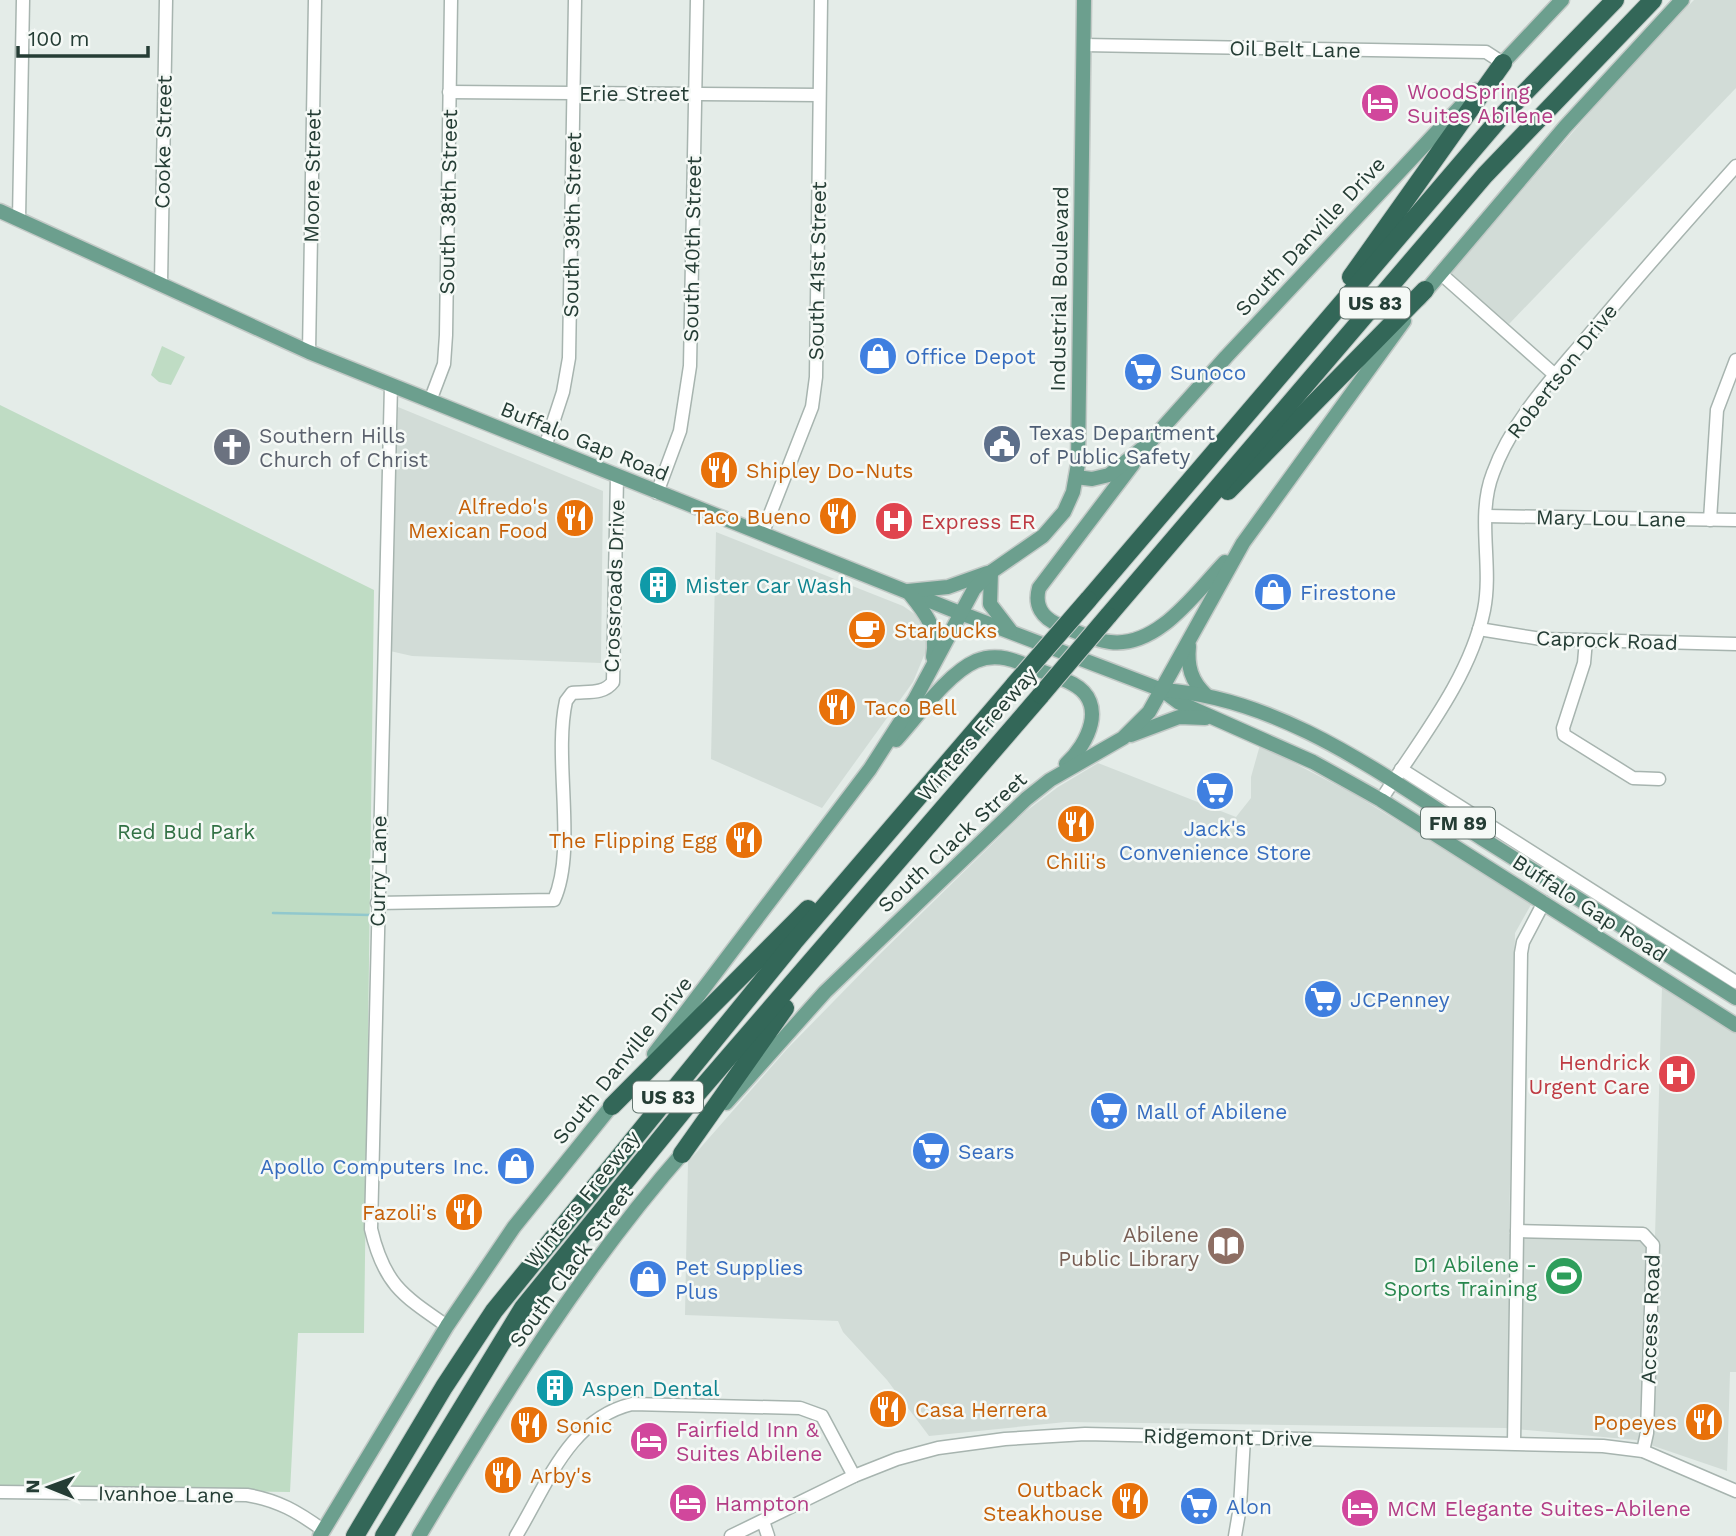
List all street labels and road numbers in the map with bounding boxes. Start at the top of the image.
street label: Oil Belt Lane [1229,35,1361,63]
street label: Cooke Street [149,75,177,209]
street label: Erie Street [579,81,689,106]
street label: Moore Street [298,109,326,243]
street label: South 38th Street [434,109,462,295]
street label: South 39th Street [558,132,586,318]
street label: South Danville Drive [1230,151,1390,321]
street label: South 40th Street [678,156,706,342]
street label: South 41st Street [803,181,831,361]
street label: Industrial Boulevard [1045,186,1073,392]
road number: US 83 [1340,288,1410,318]
street label: Robertson Drive [1502,299,1622,443]
street label: Buffalo Gap Road [497,396,673,486]
street label: Crossroads Drive [598,499,630,673]
street label: Mary Lou Lane [1536,504,1686,532]
street label: Caprock Road [1536,625,1678,655]
street label: Winters Freeway [912,662,1042,806]
street label: South Clack Street [872,766,1032,917]
road number: FM 89 [1421,808,1495,838]
street label: Curry Lane [365,815,391,927]
street label: Buffalo Gap Road [1508,849,1672,967]
street label: South Danville Drive [547,971,697,1149]
road number: US 83 [633,1082,703,1112]
street label: Winters Freeway [519,1125,645,1273]
street label: South Clack Street [504,1180,638,1352]
street label: Access Road [1635,1254,1665,1384]
street label: Ridgemont Drive [1143,1423,1313,1451]
street label: Ivanhoe Lane [98,1480,234,1508]

